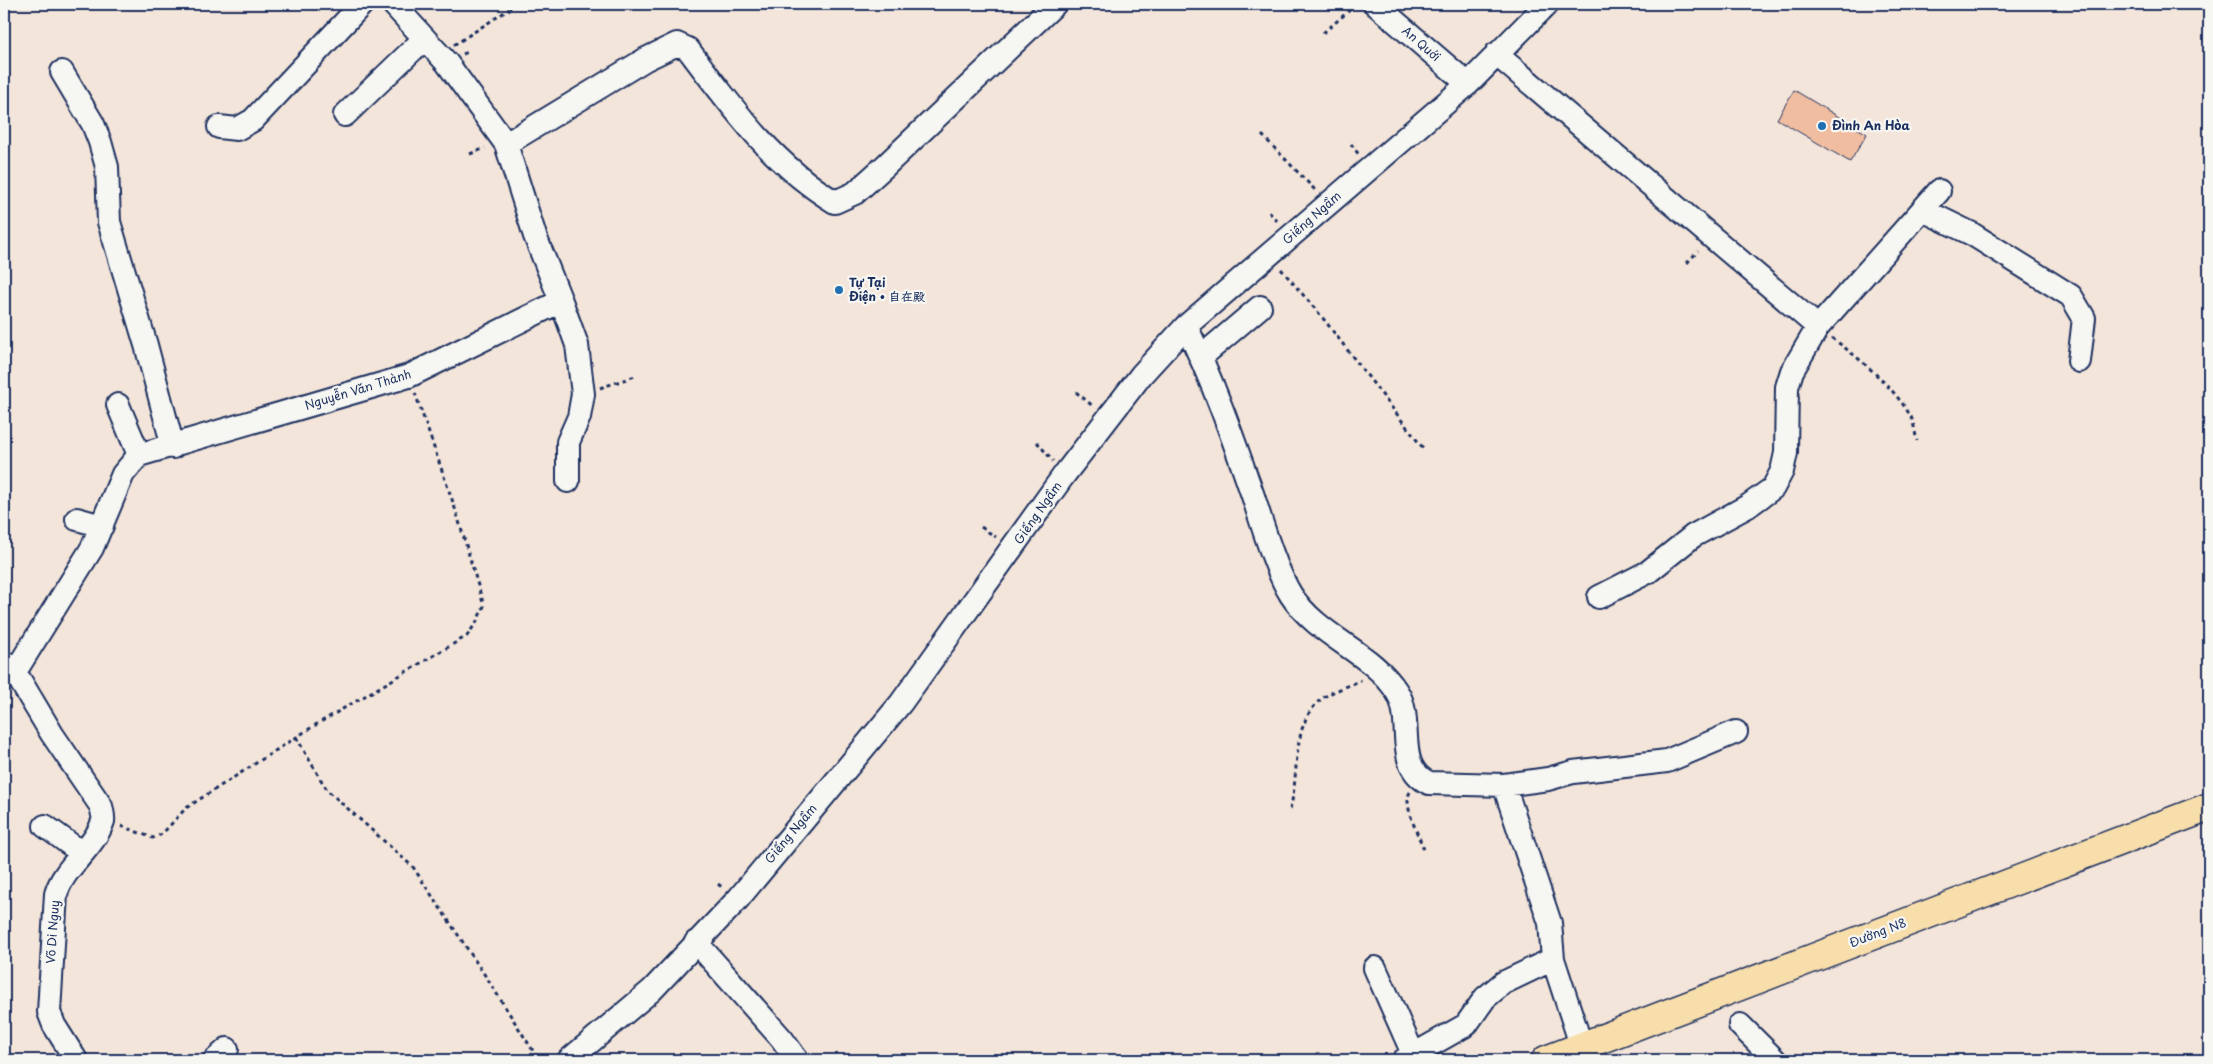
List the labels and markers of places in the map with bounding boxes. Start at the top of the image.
place label: Đình An Hòa [1832,116,1910,134]
marker: Đình An Hòa [1816,120,1828,132]
place label: Tự Tại Điện • 自在殿 [849,273,925,305]
marker: Tự Tại Điện • 自在殿 [833,284,845,296]

